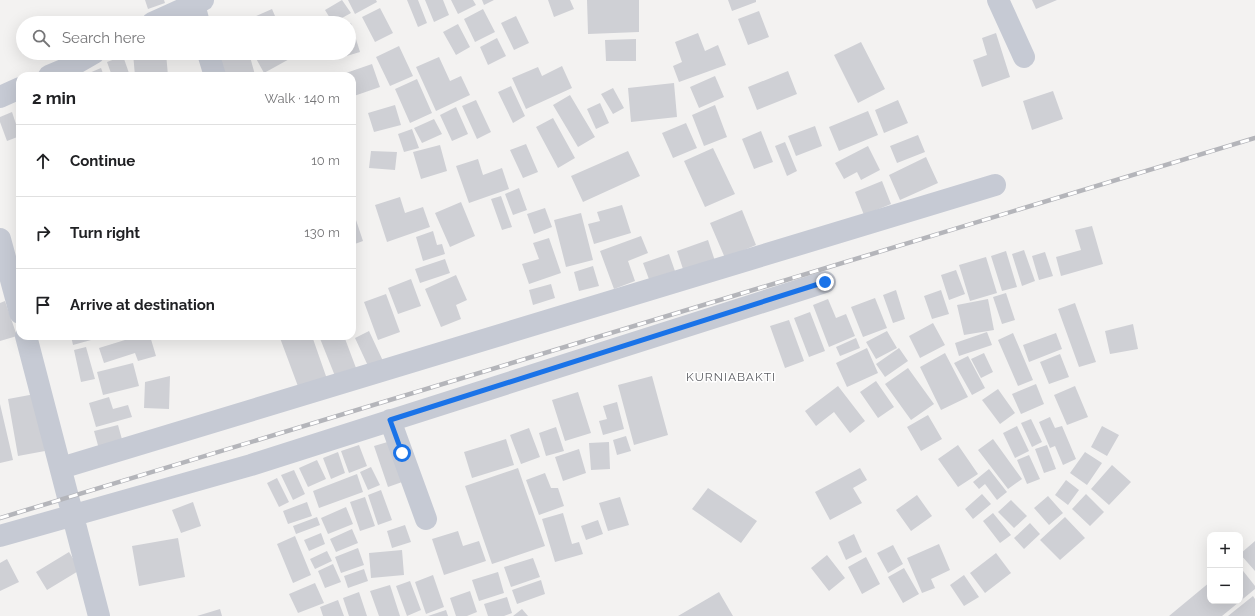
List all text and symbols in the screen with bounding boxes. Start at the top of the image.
search box [16,16,356,60]
icon: search [30,27,52,49]
text: Search here [62,29,145,47]
text: 2 min [32,88,76,108]
text: Walk · 140 m [265,91,340,106]
icon: ahead [32,150,54,172]
text: Continue [70,152,135,170]
text: 10 m [311,153,340,168]
icon: right [32,222,54,244]
text: Turn right [70,224,140,242]
text: 130 m [304,225,340,240]
route end [816,273,834,291]
icon: arrive [32,294,54,316]
text: Arrive at destination [70,296,215,314]
district label: KURNIABAKTI [686,370,776,384]
route start [393,444,411,462]
map controls [1207,532,1243,604]
button: + [1207,532,1243,568]
button: − [1207,568,1243,604]

